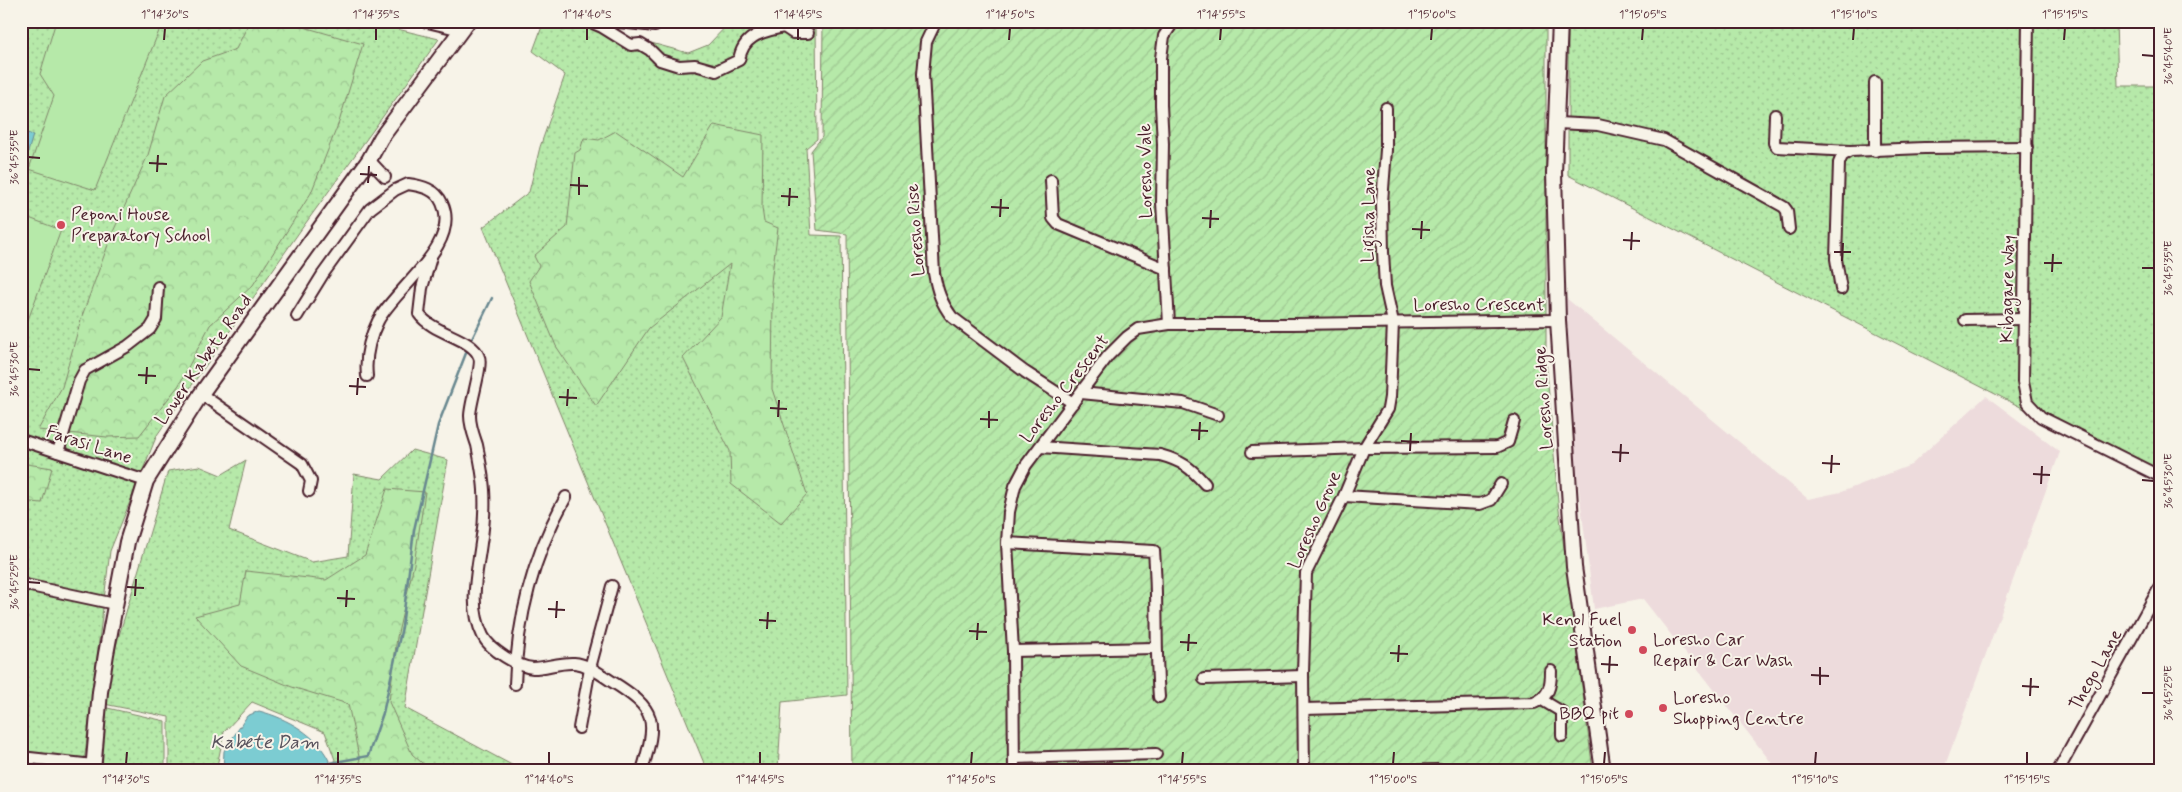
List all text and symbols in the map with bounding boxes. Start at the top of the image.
text: 1°14'30"S [141,7,189,23]
text: 1°14'35"S [352,7,400,23]
text: 1°14'40"S [562,7,612,23]
text: 1°14'45"S [773,7,823,23]
text: 1°14'50"S [985,7,1035,23]
text: 1°14'55"S [1196,7,1246,23]
text: 1°15'00"S [1408,7,1457,23]
text: 1°15'05"S [1619,7,1667,23]
text: 1°15'10"S [1831,7,1878,23]
text: 1°15'15"S [2042,7,2089,23]
text: 36°45'40"E [2161,27,2177,85]
street label: Loresho Vale [1133,123,1159,219]
text: 36°45'35"E [7,129,23,185]
street label: Ligisha Lane [1356,167,1384,263]
street label: Loresho Rise [901,183,931,277]
place label: Peponi House Preparatory School [71,203,211,248]
marker: Peponi House Preparatory School [55,219,67,231]
street label: Kibagare Way [1995,235,2022,343]
text: 36°45'35"E [2161,240,2177,296]
street label: Lower Kabete Road [150,290,258,430]
street label: Loresho Crescent [1413,293,1545,317]
street label: Loresho Crescent [1015,330,1115,448]
text: 36°45'30"E [7,341,23,397]
street label: Loresho Ridge [1528,345,1561,450]
street label: Farasi Lane [43,420,135,470]
text: 36°45'30"E [2161,453,2177,509]
street label: Loresho Grove [1283,467,1347,573]
text: 36°45'25"E [7,554,23,610]
place label: Kenol Fuel Station [1542,608,1622,653]
marker: Kenol Fuel Station [1626,624,1638,636]
street label: Thego Lane [2064,625,2129,715]
place label: Loresho Car Repair & Car Wash [1653,628,1793,673]
marker: Loresho Car Repair & Car Wash [1637,644,1649,656]
text: 36°45'25"E [2161,665,2177,721]
place label: Loresho Shopping Centre [1673,686,1804,731]
place label: BBQ pit [1559,702,1619,726]
marker: Loresho Shopping Centre [1657,702,1669,714]
marker: BBQ pit [1623,708,1635,720]
water label: Kabete Dam [210,730,320,755]
text: 1°14'30"S [102,772,150,788]
text: 1°14'35"S [314,772,362,788]
text: 1°14'40"S [524,772,574,788]
text: 1°14'45"S [735,772,785,788]
text: 1°14'50"S [946,772,996,788]
text: 1°14'55"S [1157,772,1207,788]
text: 1°15'00"S [1369,772,1418,788]
text: 1°15'05"S [1580,772,1628,788]
text: 1°15'10"S [1792,772,1839,788]
text: 1°15'15"S [2004,772,2051,788]

